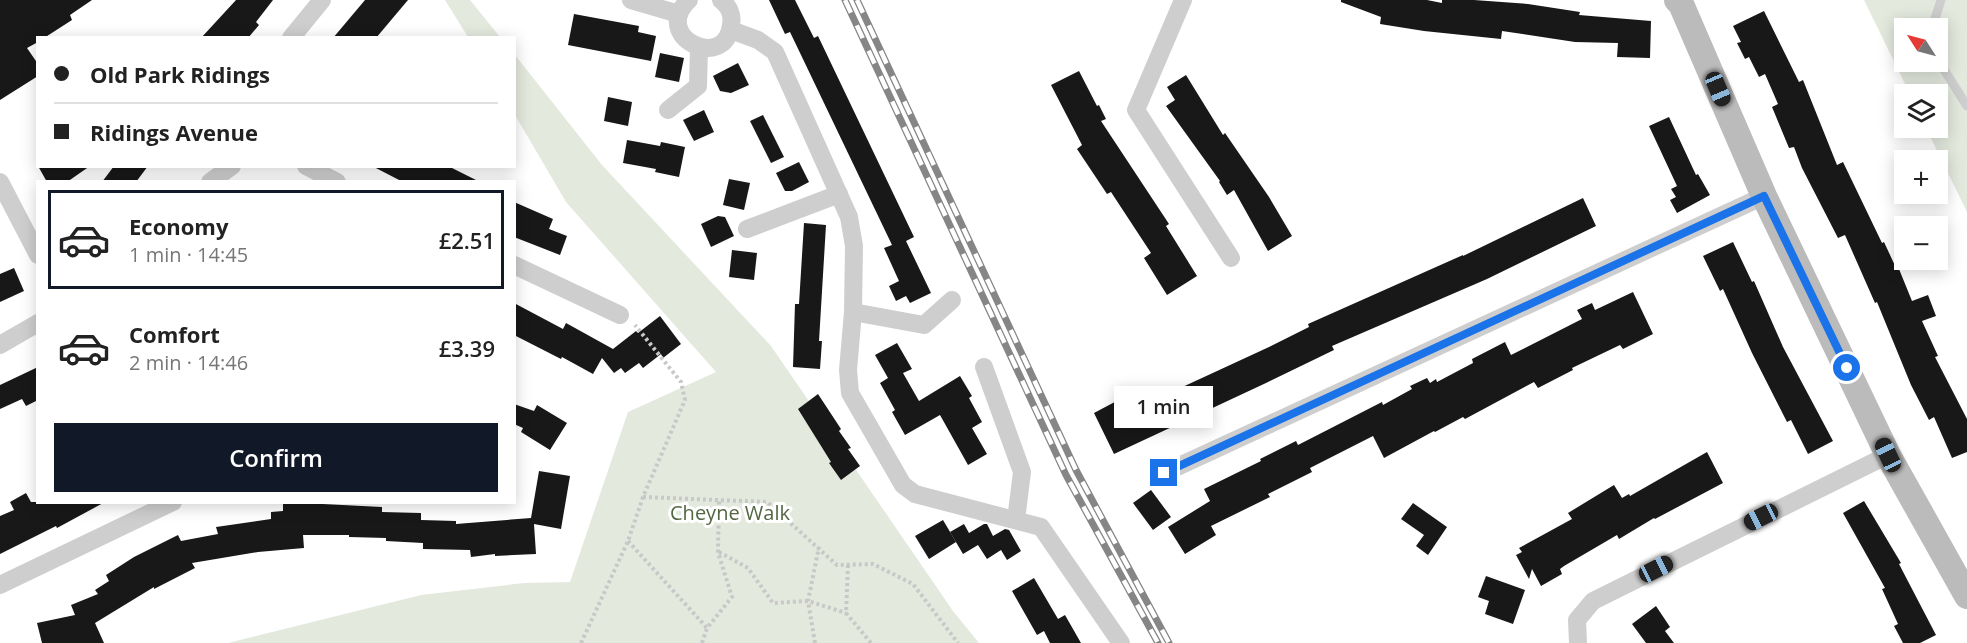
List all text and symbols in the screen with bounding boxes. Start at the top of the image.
north arrow [1894,18,1948,72]
map controls [1894,18,1948,270]
text: Old Park Ridings [90,59,270,89]
car [1703,69,1733,109]
button: layers [1894,84,1948,138]
text: Ridings Avenue [90,117,258,147]
button: + [1894,150,1948,204]
text: Economy [129,211,228,241]
icon: car [57,213,111,267]
button: − [1894,216,1948,270]
text: £2.51 [439,225,495,255]
text: 1 min · 14:45 [129,241,248,268]
text: Comfort [129,319,220,349]
icon: car [57,321,111,375]
text: £3.39 [439,333,495,363]
text: 2 min · 14:46 [129,349,248,376]
route start [1833,354,1860,381]
callout: 1 min [1114,386,1214,428]
text: 1 min [1137,393,1191,420]
button: Confirm [54,423,498,492]
car [1872,435,1904,475]
route end [1150,459,1177,486]
park label: Cheyne Walk [670,499,790,526]
car [1741,501,1781,533]
car [1636,553,1676,585]

